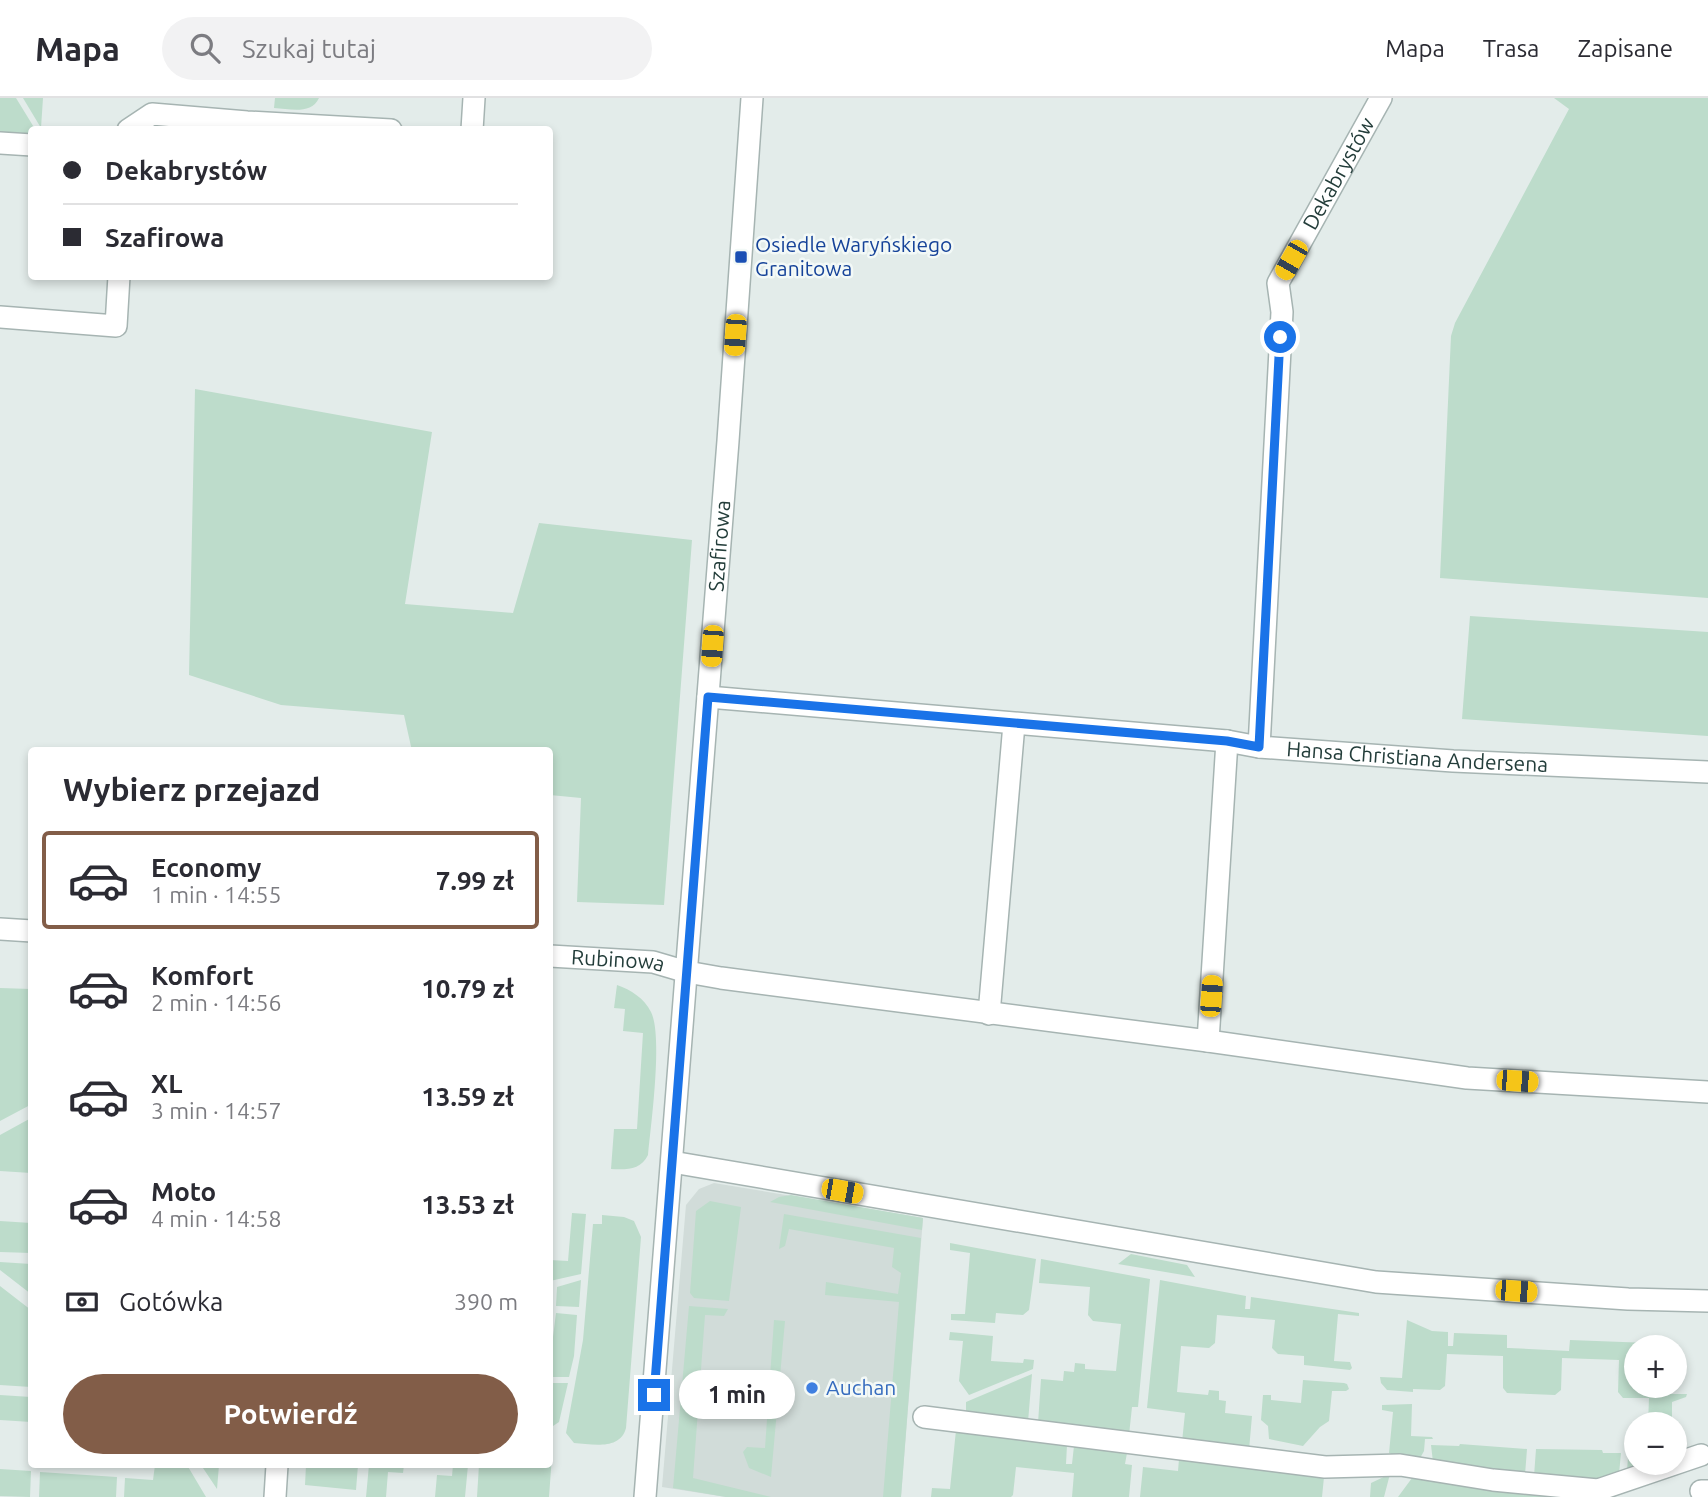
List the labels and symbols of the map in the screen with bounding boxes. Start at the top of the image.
street label: Dekabrystów [1297,113,1379,233]
place label: Osiedle Waryńskiego Granitowa [755,232,952,280]
car [1272,237,1311,283]
marker: Osiedle Waryńskiego Granitowa [733,249,749,265]
car [724,313,747,357]
route start [1264,321,1296,353]
street label: Szafirowa [703,499,734,593]
car [701,624,724,668]
street label: Hansa Christiana Andersena [1286,736,1549,776]
street label: Rubinowa [570,944,668,976]
car [1200,974,1223,1018]
car [1496,1069,1539,1093]
car [820,1177,865,1205]
car [1495,1279,1538,1303]
callout: 1 min [678,1370,794,1420]
place label: Auchan [826,1375,896,1399]
route end [638,1379,670,1411]
marker: Auchan [804,1380,820,1396]

